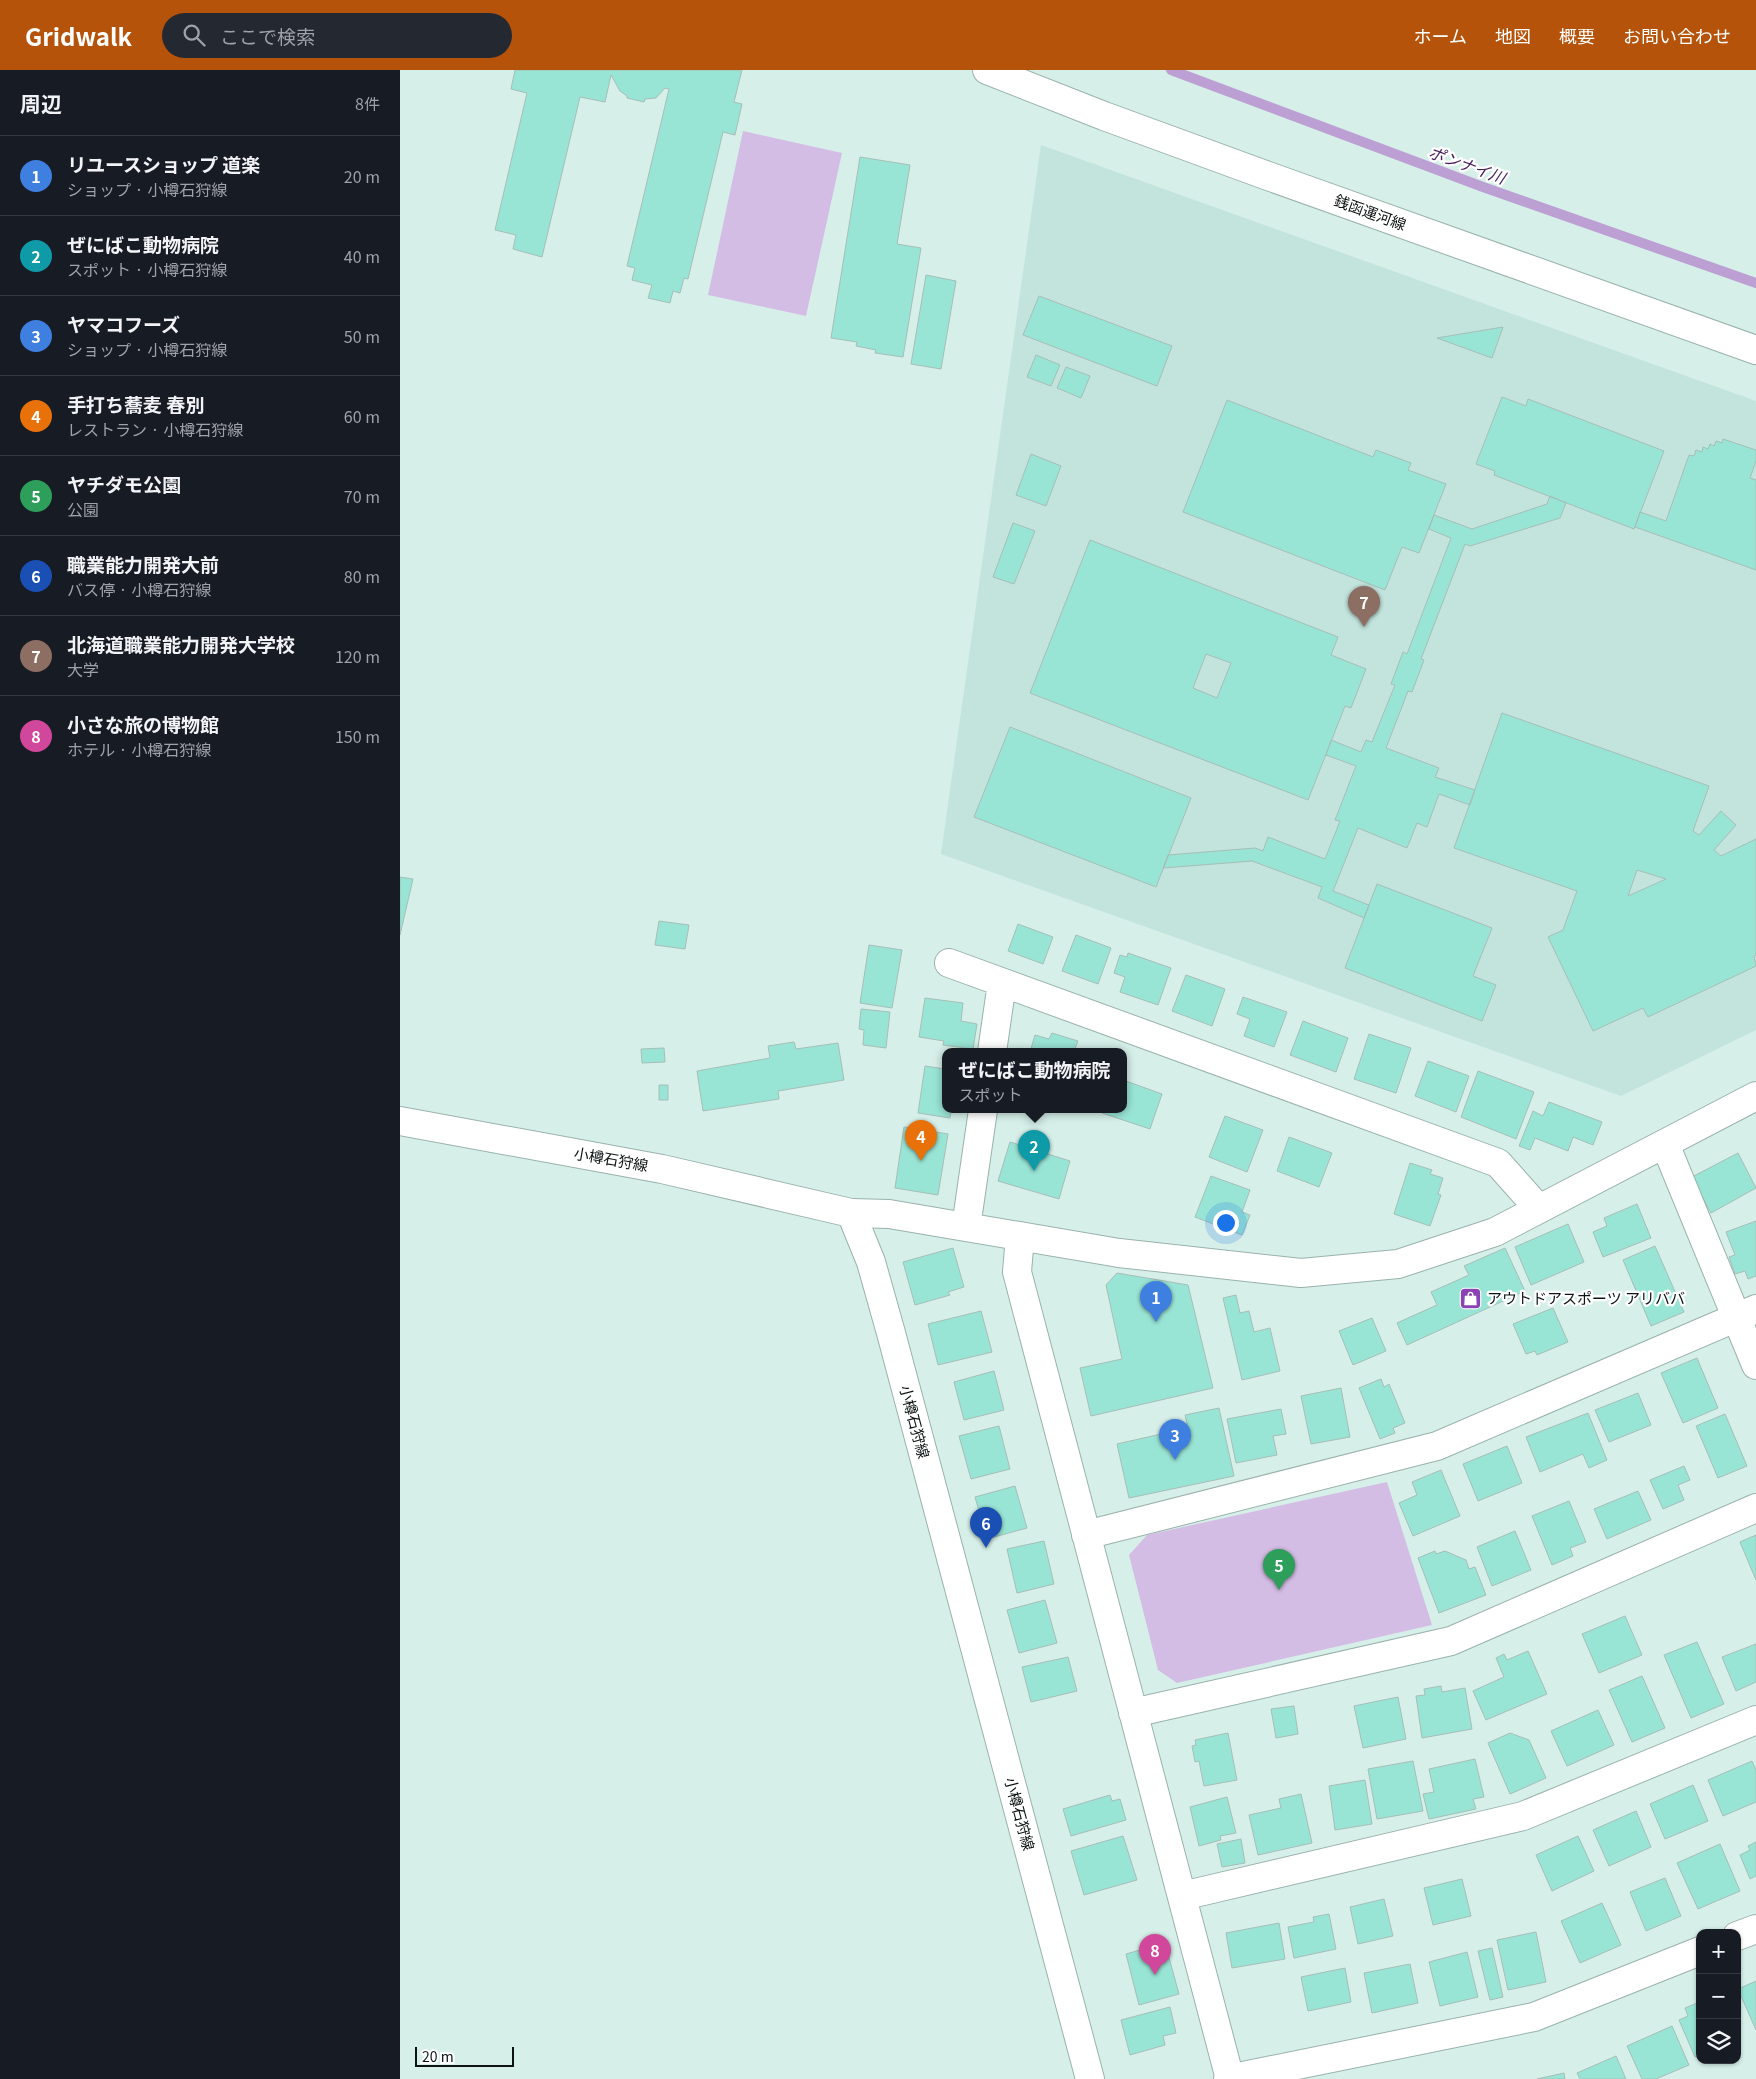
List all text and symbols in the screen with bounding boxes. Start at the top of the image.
search box [162,13,512,58]
text: Gridwalk [25,18,132,53]
icon: search [180,21,208,49]
text: ここで検索 [220,22,315,49]
text: ホーム [1414,22,1467,48]
text: 地図 [1495,22,1531,48]
text: 概要 [1559,22,1595,48]
text: お問い合わせ [1623,22,1731,48]
text: 周辺 [20,88,62,118]
text: 8件 [355,91,380,115]
water label: ポンナイ川 [1426,139,1511,190]
text: リユースショップ 道楽 [67,150,260,177]
text: 1 [31,164,41,188]
text: 20 m [344,164,380,188]
text: ショップ · 小樽石狩線 [67,177,227,201]
street label: 銭函運河線 [1332,189,1409,234]
text: ぜにばこ動物病院 [67,230,219,257]
text: 2 [31,244,41,268]
text: 40 m [344,244,380,268]
text: スポット · 小樽石狩線 [67,257,227,281]
text: ヤマコフーズ [67,310,180,337]
text: 3 [31,324,41,348]
text: 50 m [344,324,380,348]
text: ショップ · 小樽石狩線 [67,337,227,361]
text: 手打ち蕎麦 春別 [67,390,204,417]
text: 4 [31,404,41,428]
text: 60 m [344,404,380,428]
text: レストラン · 小樽石狩線 [67,417,243,441]
text: ヤチダモ公園 [67,470,181,497]
text: 5 [31,484,41,508]
text: 70 m [344,484,380,508]
text: 公園 [67,497,99,521]
text: 職業能力開発大前 [67,550,219,577]
text: 6 [31,564,41,588]
text: 80 m [344,564,380,588]
text: バス停 · 小樽石狩線 [67,577,211,601]
pin: 7 [1348,586,1380,627]
text: 北海道職業能力開発大学校 [67,630,295,657]
text: 7 [31,644,41,668]
text: 120 m [335,644,380,668]
text: 大学 [67,657,99,681]
text: 小さな旅の博物館 [67,710,219,737]
text: 8 [31,724,41,748]
text: 150 m [335,724,380,748]
text: ホテル · 小樽石狩線 [67,737,211,761]
popup [942,1048,1127,1113]
text: ぜにばこ動物病院 [958,1055,1111,1082]
text: スポット [958,1082,1023,1106]
pin: 4 [905,1120,937,1161]
pin: 2 [1018,1130,1050,1171]
street label: 小樽石狩線 [572,1142,650,1175]
your location [1213,1210,1239,1236]
pin: 1 [1140,1281,1172,1322]
shop icon: アウトドアスポーツ アリババ [1459,1287,1483,1311]
place label: アウトドアスポーツ アリババ [1487,1287,1685,1308]
street label: 小樽石狩線 [896,1383,935,1461]
pin: 3 [1159,1419,1191,1460]
pin: 6 [970,1507,1002,1548]
pin: 5 [1263,1549,1295,1590]
street label: 小樽石狩線 [1001,1775,1040,1853]
map controls [1696,1929,1741,2064]
button: + [1696,1929,1741,1974]
pin: 8 [1139,1934,1171,1975]
button: − [1696,1974,1741,2019]
button: layers [1696,2019,1741,2064]
scale bar [415,2044,514,2067]
text: 20 m [422,2046,454,2066]

